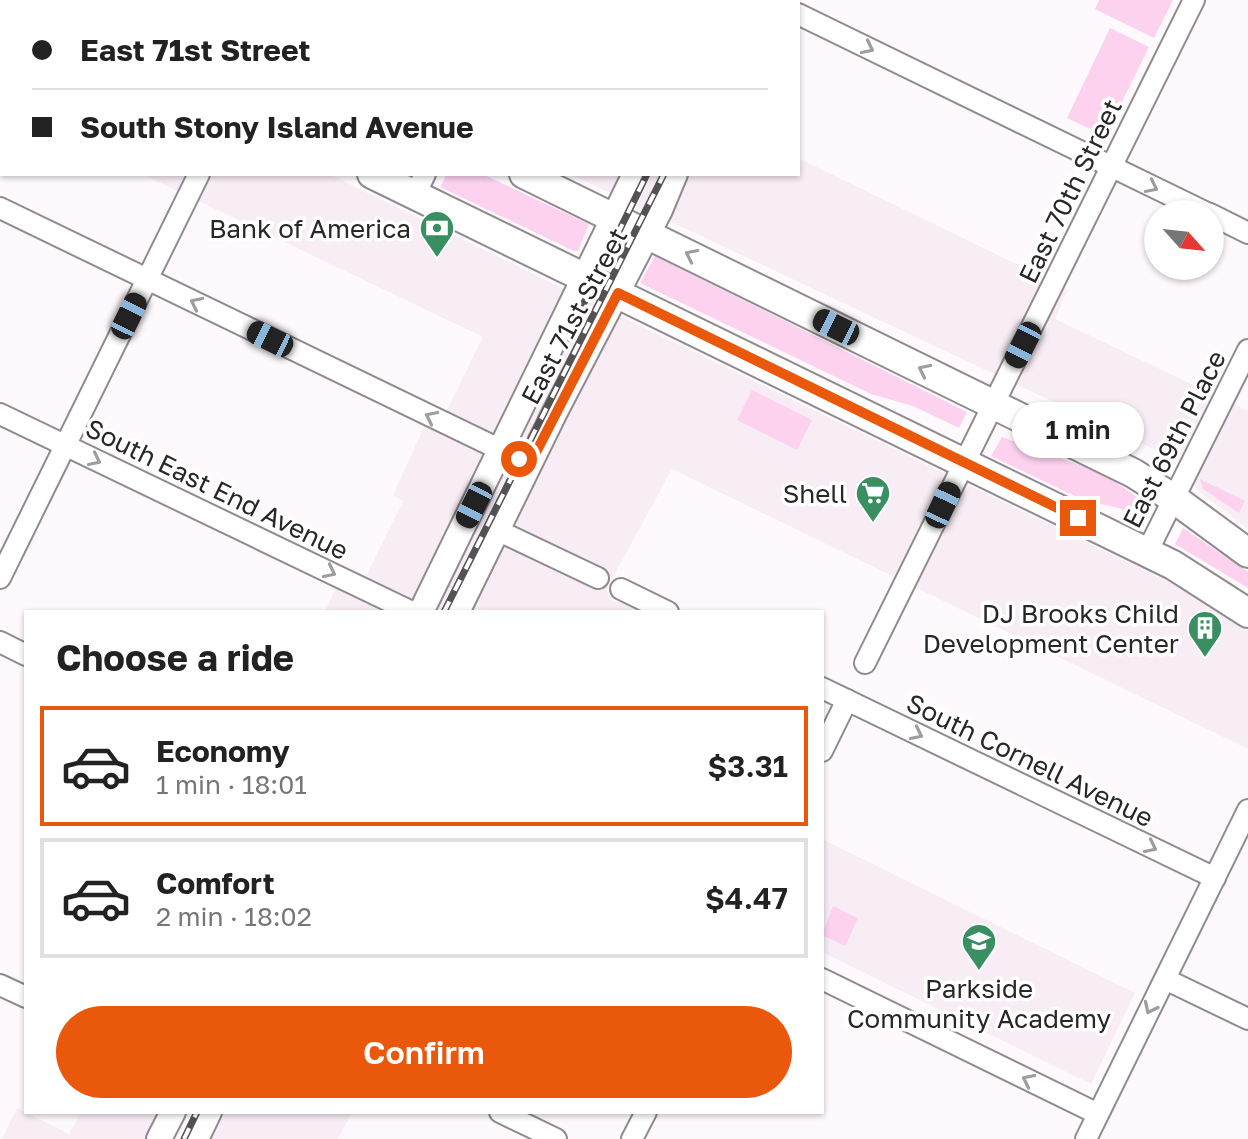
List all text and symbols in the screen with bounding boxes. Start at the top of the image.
text: East 71st Street [80,32,311,68]
one-way arrow [860,38,875,54]
street label: East 70th Street [1012,94,1128,288]
text: South Stony Island Avenue [80,109,474,145]
one-way arrow [1144,177,1159,192]
north arrow [1144,200,1224,280]
map controls [1144,200,1224,280]
bank icon: Bank of America [418,209,456,259]
place label: Bank of America [209,213,411,244]
street label: East 71st Street [515,223,633,409]
one-way arrow [684,249,699,265]
car [108,289,150,343]
one-way arrow [190,298,205,313]
car [809,306,863,348]
car [243,318,297,360]
car [1001,318,1045,372]
street label: East 69th Place [1116,345,1232,533]
one-way arrow [917,364,932,379]
callout: 1 min [1012,402,1144,458]
one-way arrow [424,411,439,427]
street label: South East End Avenue [81,412,353,566]
text: 1 min [1045,414,1111,445]
route start [501,441,537,477]
one-way arrow [87,450,102,466]
supermarket icon: Shell [854,474,892,524]
car [452,478,496,532]
place label: Shell [783,478,847,509]
car [922,478,964,532]
route end [1060,500,1096,536]
one-way arrow [322,562,336,578]
place label: DJ Brooks Child Development Center [923,598,1179,659]
building icon: DJ Brooks Child Development Center [1186,609,1224,659]
text: Choose a ride [56,636,294,679]
street label: South Cornell Avenue [902,687,1158,833]
one-way arrow [909,724,924,740]
icon: car [60,730,132,802]
text: Economy [156,733,290,769]
text: $3.31 [708,748,788,784]
text: 1 min · 18:01 [156,769,307,800]
one-way arrow [1143,837,1158,853]
icon: car [60,862,132,934]
text: Comfort [156,865,275,901]
text: $4.47 [705,880,788,916]
text: 2 min · 18:02 [156,901,312,932]
school or university icon: Parkside Community Academy [960,922,998,972]
place label: Parkside Community Academy [847,973,1111,1034]
one-way arrow [1144,1000,1160,1015]
button: Confirm [56,1006,792,1098]
one-way arrow [1022,1074,1037,1090]

